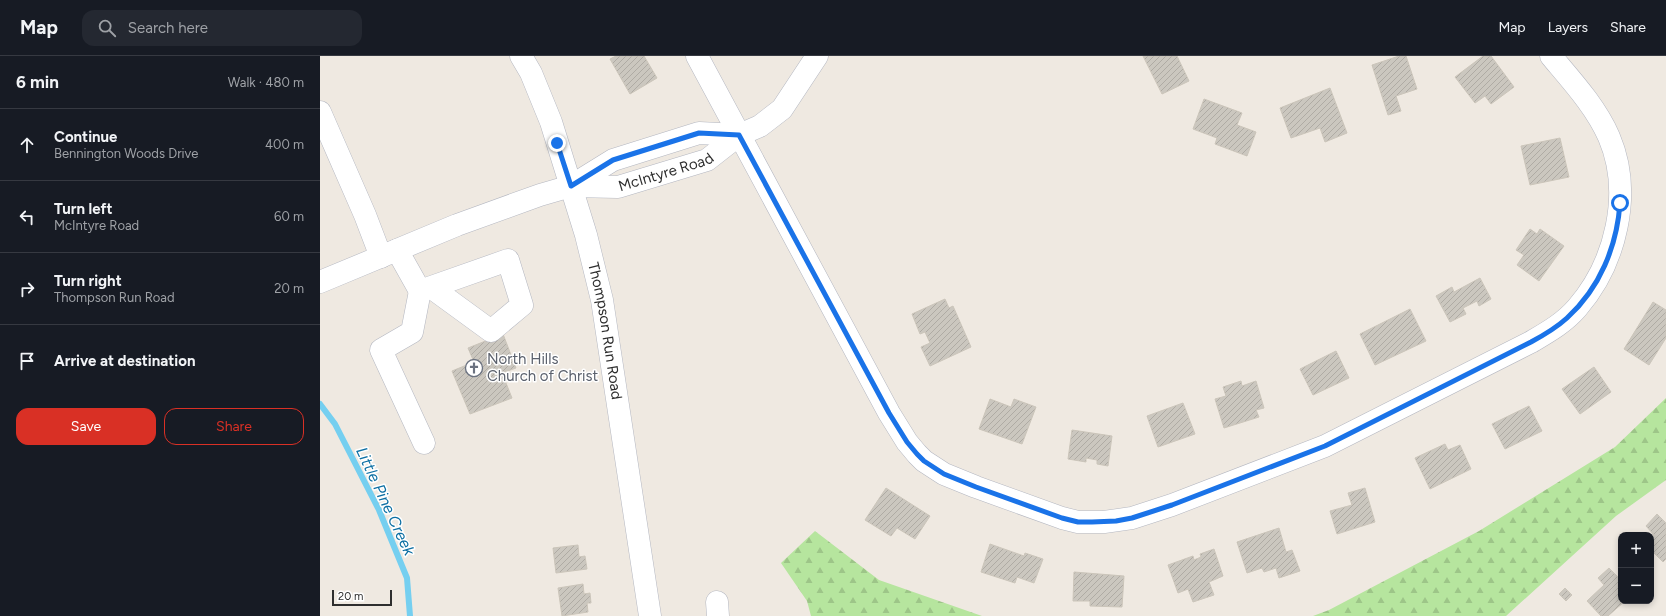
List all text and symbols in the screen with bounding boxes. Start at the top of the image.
search box [82,10,362,46]
text: Map [20,16,58,39]
icon: search [96,17,118,39]
text: Search here [128,19,208,37]
text: Map [1498,19,1526,36]
text: Layers [1548,19,1588,36]
text: Share [1610,19,1646,36]
text: 6 min [16,72,59,92]
text: Walk · 480 m [228,75,304,90]
text: Continue [54,128,117,146]
icon: ahead [16,134,38,156]
route end [548,134,566,152]
text: 400 m [265,137,304,152]
text: Bennington Woods Drive [54,146,198,161]
street label: McIntyre Road [616,149,717,195]
route start [1611,194,1629,212]
text: Turn left [54,200,112,218]
icon: left [16,206,38,228]
text: 60 m [274,209,304,224]
text: McIntyre Road [54,218,139,233]
street label: Thompson Run Road [584,260,626,401]
text: Turn right [54,272,122,290]
icon: right [16,278,38,300]
text: 20 m [274,281,304,296]
text: Thompson Run Road [54,290,175,305]
icon: arrive [16,350,38,372]
place label: North Hills Church of Christ [487,350,598,385]
text: Arrive at destination [54,352,195,370]
church icon: North Hills Church of Christ [464,358,484,378]
button: Save [16,408,156,445]
button: Share [164,408,304,445]
water label: Little Pine Creek [352,444,420,560]
map controls [1618,532,1654,604]
button: + [1618,532,1654,568]
button: − [1618,568,1654,604]
scale bar [332,588,392,607]
text: 20 m [338,590,363,603]

